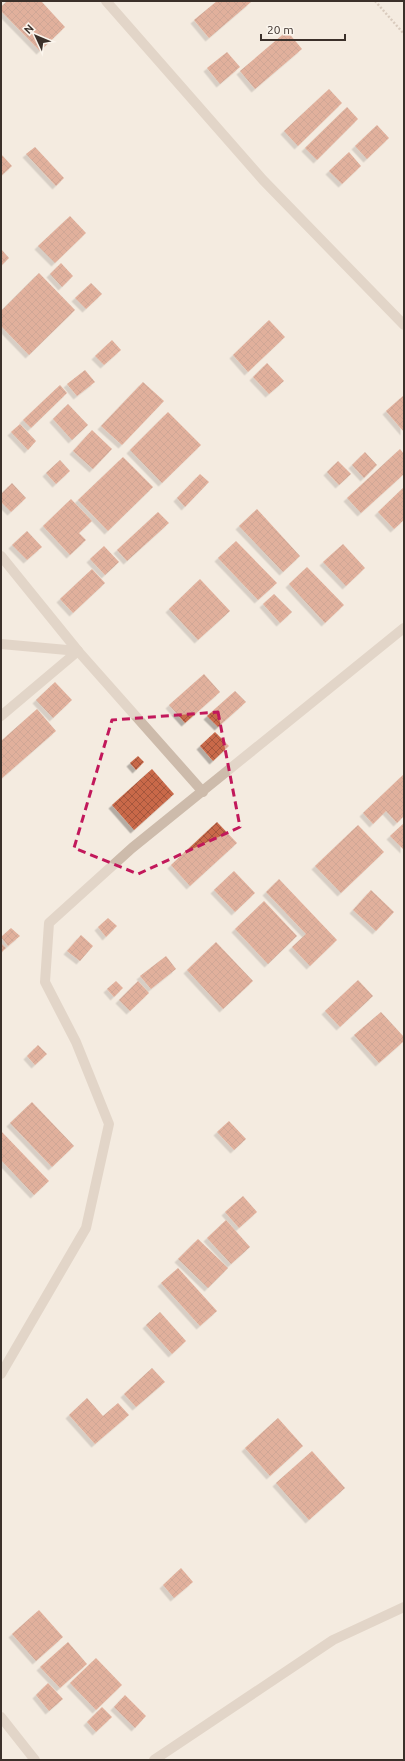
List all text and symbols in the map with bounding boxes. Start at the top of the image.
north arrow [16,16,56,56]
scale bar [261,16,345,42]
text: N [22,22,36,36]
text: 20 m [267,23,294,36]

